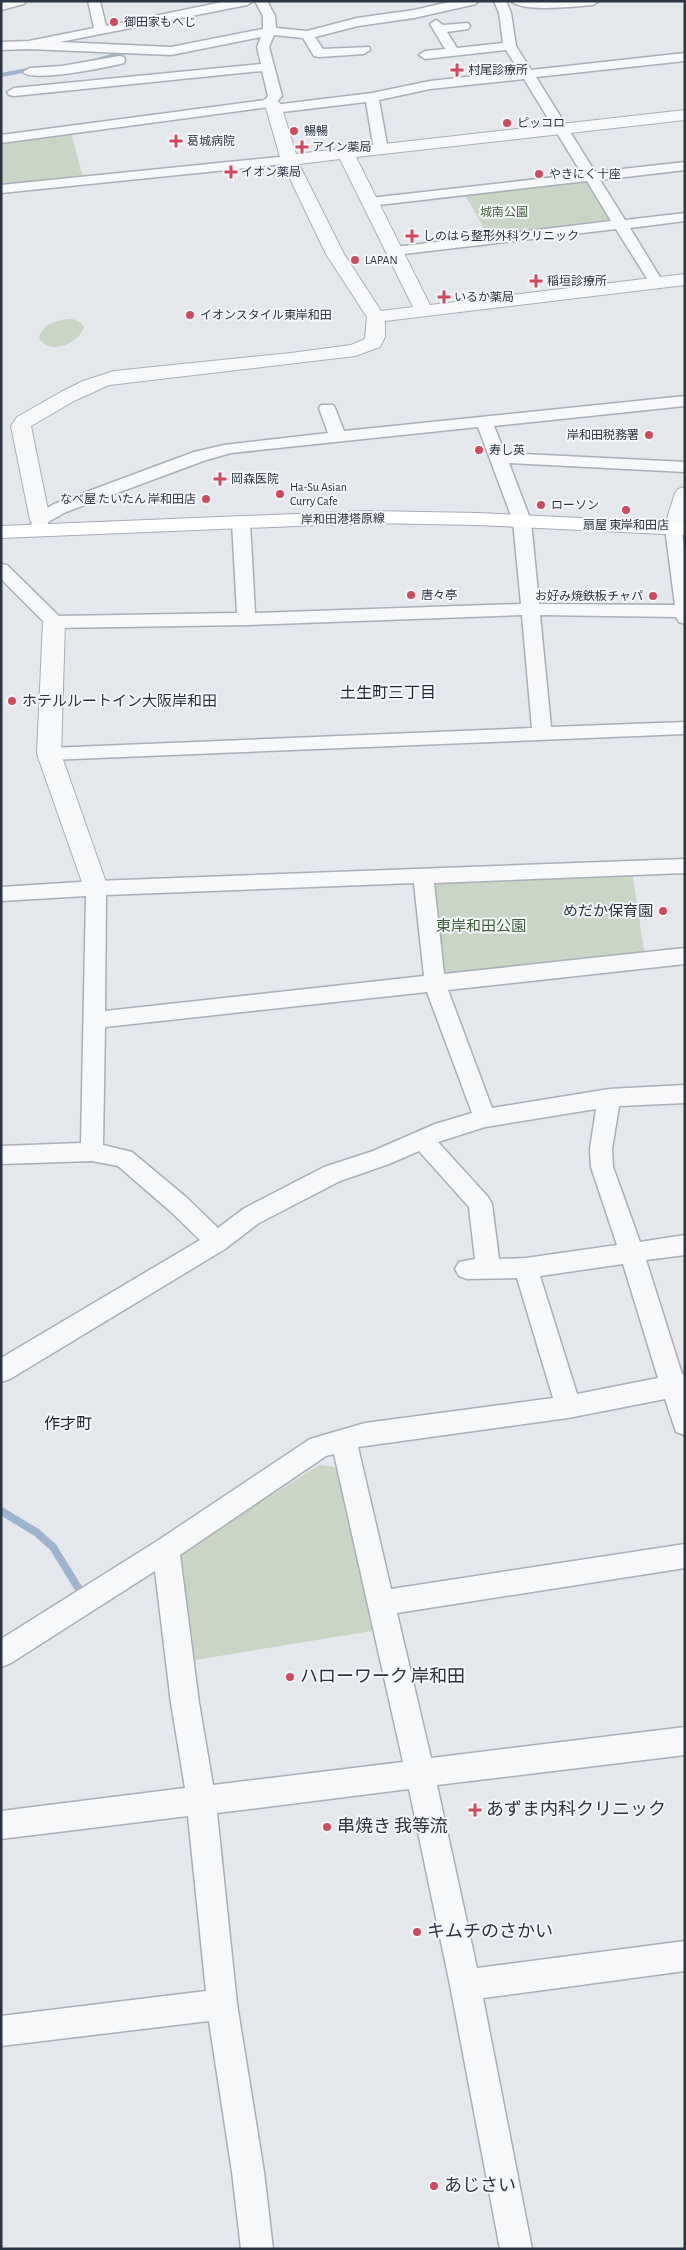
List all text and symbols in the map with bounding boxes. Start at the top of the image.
place label: 御田家もへじ [124,15,196,28]
marker: 御田家もへじ [108,16,120,28]
marker: 村尾診療所 [450,63,464,77]
place label: 村尾診療所 [468,63,528,76]
marker: ピッコロ [501,117,513,129]
place label: ピッコロ [517,117,565,129]
marker: 暢暢 [288,125,300,137]
place label: 暢暢 [304,125,328,137]
marker: 葛城病院 [169,134,183,148]
place label: 葛城病院 [187,134,235,147]
marker: アイン薬局 [296,141,308,153]
place label: アイン薬局 [312,141,371,153]
marker: イオン薬局 [225,166,237,178]
place label: イオン薬局 [241,166,301,178]
marker: やきにく十座 [533,168,545,180]
place label: やきにく十座 [549,168,621,180]
park label: 城南公園 [480,206,528,218]
marker: しのはら整形外科クリニック [405,229,419,243]
place label: しのはら整形外科クリニック [423,229,579,242]
marker: LAPAN [349,254,361,266]
place label: LAPAN [365,254,398,266]
marker: 稲垣診療所 [529,274,543,288]
place label: 稲垣診療所 [547,274,607,287]
marker: いるか薬局 [438,291,450,303]
place label: いるか薬局 [454,291,514,303]
place label: イオンスタイル東岸和田 [200,308,332,321]
marker: イオンスタイル東岸和田 [184,309,196,321]
place label: 岸和田税務署 [567,428,639,441]
marker: 岸和田税務署 [643,429,655,441]
place label: 寿し英 [489,443,525,456]
marker: 寿し英 [473,444,485,456]
marker: 岡森医院 [213,472,227,486]
place label: 岡森医院 [231,472,279,485]
place label: Ha-Su Asian Curry Cafe [290,481,347,508]
marker: Ha-Su Asian Curry Cafe [274,488,286,500]
place label: なべ屋 たいたん 岸和田店 [60,492,196,505]
marker: なべ屋 たいたん 岸和田店 [200,493,212,505]
marker: ローソン [535,499,547,511]
place label: ローソン [551,499,599,511]
marker: 扇屋 東岸和田店 [620,504,632,516]
street label: 岸和田港塔原線 [301,511,385,526]
place label: 扇屋 東岸和田店 [583,518,669,531]
marker: 唐々亭 [405,589,417,601]
place label: 唐々亭 [421,589,457,601]
place label: お好み焼鉄板チャパ [535,589,643,602]
marker: お好み焼鉄板チャパ [647,590,659,602]
district label: 土生町三丁目 [340,685,436,701]
place label: ホテルルートイン大阪岸和田 [22,693,217,709]
marker: ホテルルートイン大阪岸和田 [6,695,18,707]
place label: めだか保育園 [563,903,653,919]
marker: めだか保育園 [657,905,669,917]
park label: 東岸和田公園 [436,918,526,934]
district label: 作才町 [44,1415,92,1432]
place label: ハローワーク 岸和田 [300,1666,465,1686]
marker: ハローワーク 岸和田 [284,1671,296,1683]
place label: あずま内科クリニック [486,1800,666,1819]
marker: あずま内科クリニック [468,1803,482,1817]
place label: 串焼き 我等流 [337,1816,448,1836]
marker: 串焼き 我等流 [321,1821,333,1833]
place label: キムチのさかい [427,1922,553,1941]
marker: キムチのさかい [411,1926,423,1938]
place label: あじさい [444,2176,516,2195]
marker: あじさい [428,2180,440,2192]

